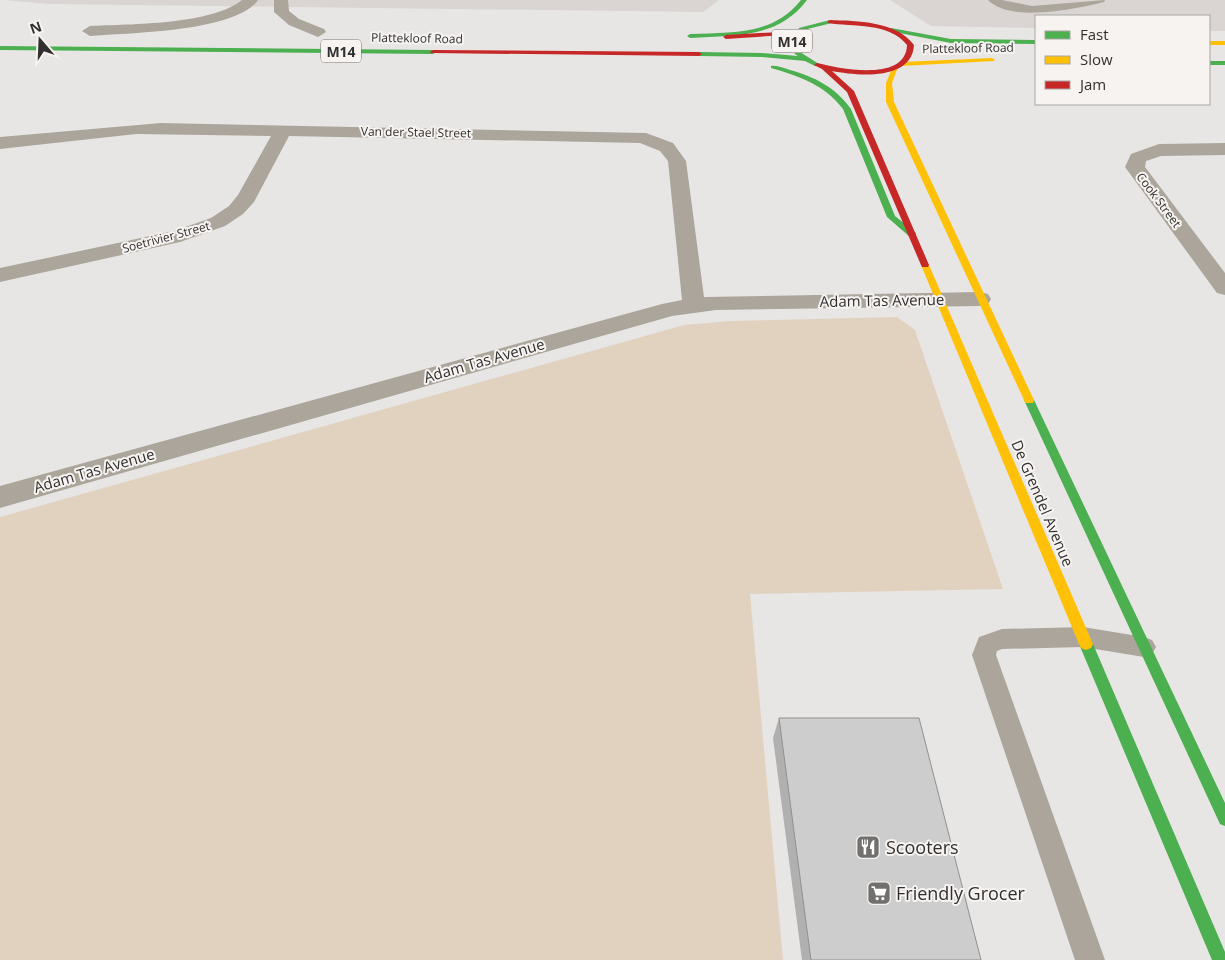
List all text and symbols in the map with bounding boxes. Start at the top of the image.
north arrow [15,15,65,65]
legend [1035,15,1210,105]
text: N [27,16,44,38]
text: Fast [1080,24,1109,44]
street label: Plattekloof Road [371,29,463,47]
road number: M14 [772,29,812,52]
street label: Plattekloof Road [922,39,1014,57]
road number: M14 [321,40,361,62]
text: Slow [1080,49,1113,69]
text: Jam [1078,74,1106,94]
street label: Van der Stael Street [361,123,471,141]
street label: Cook Street [1133,169,1185,231]
street label: Soetrivier Street [120,217,212,257]
street label: Adam Tas Avenue [820,289,944,311]
street label: Adam Tas Avenue [421,333,547,387]
street label: De Grendel Avenue [1007,437,1079,569]
street label: Adam Tas Avenue [31,443,157,497]
restaurant icon: Scooters [855,834,881,860]
place label: Scooters [886,835,959,859]
supermarket icon: Friendly Grocer [866,880,892,906]
place label: Friendly Grocer [896,881,1026,905]

